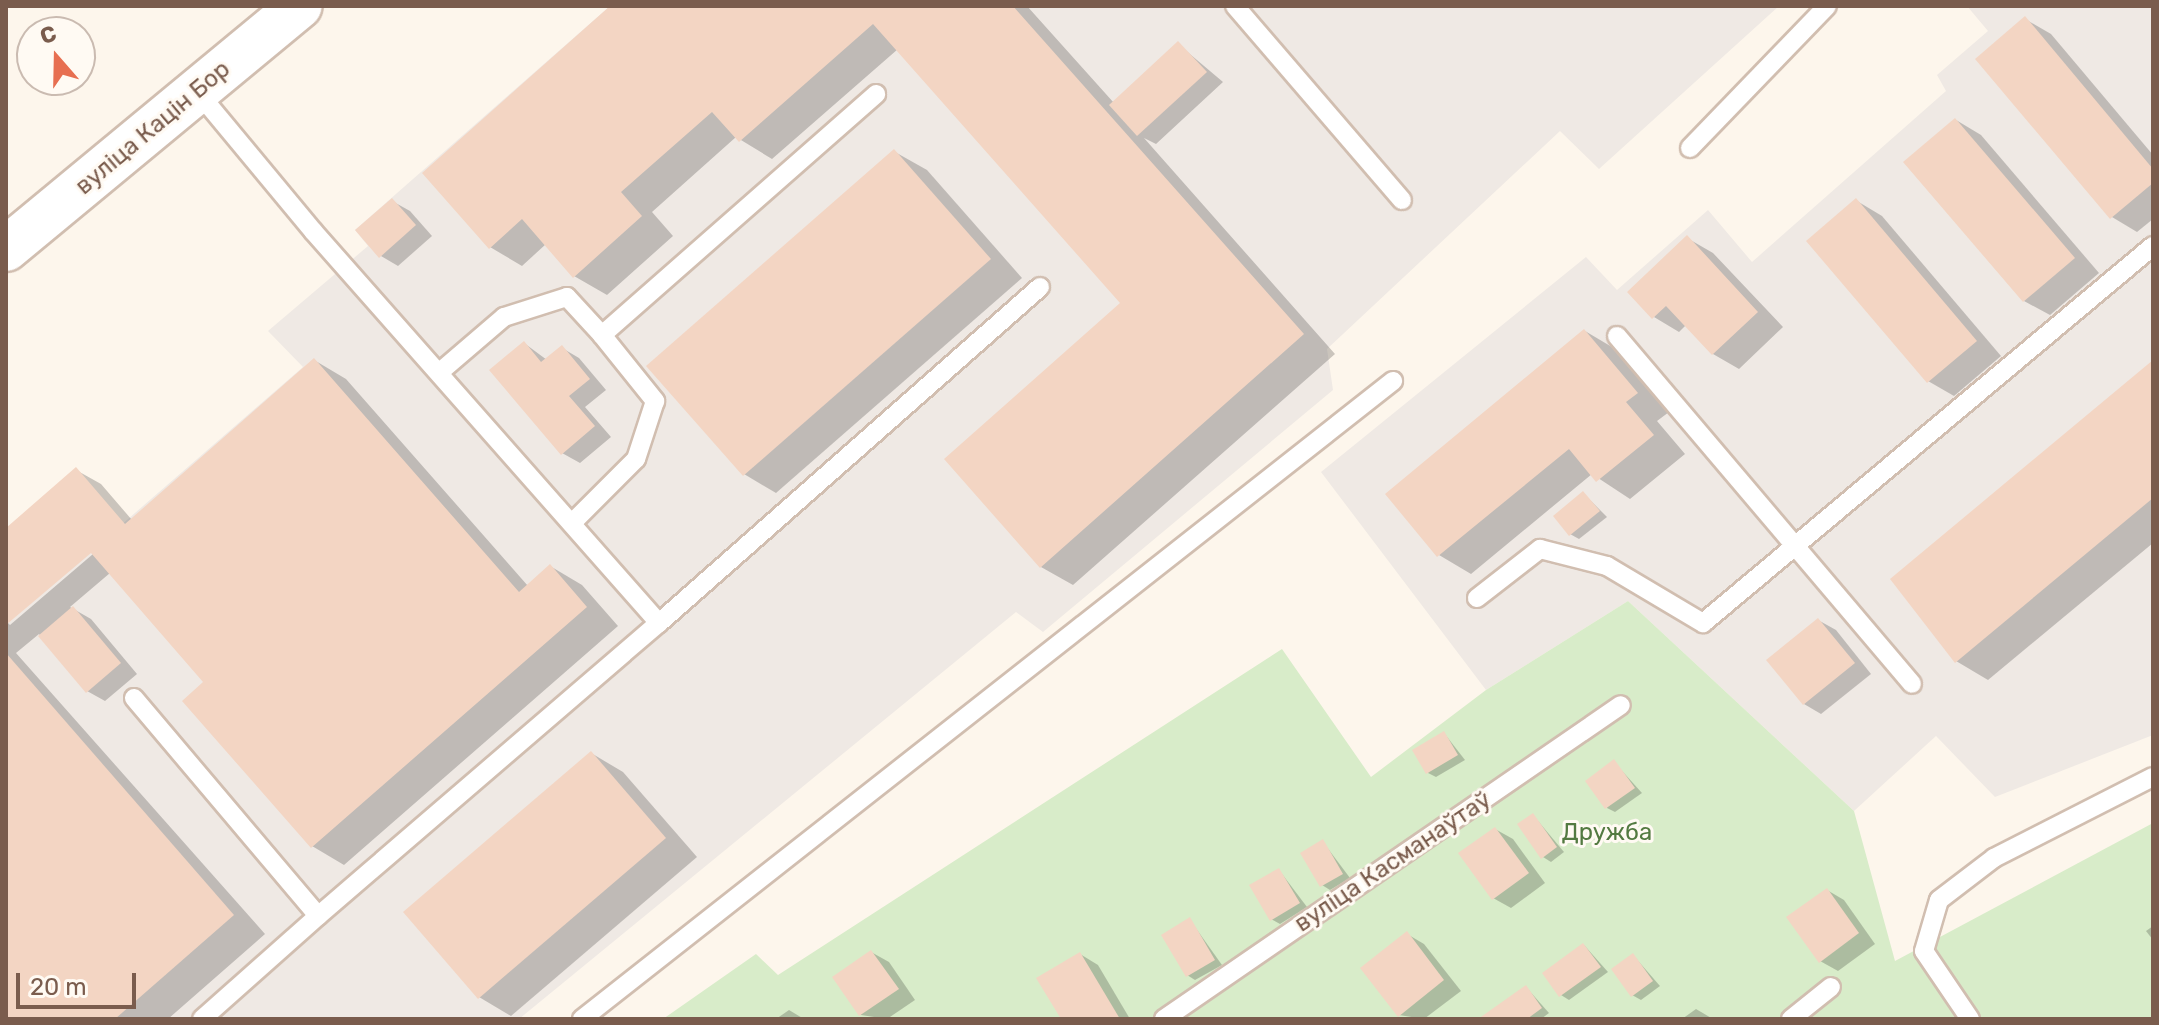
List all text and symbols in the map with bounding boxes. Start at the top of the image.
north arrow [16,16,96,96]
text: С [36,20,60,50]
street label: вуліца Кацін Бор [70,55,236,201]
street label: вуліца Касманаўтаў [1289,786,1497,938]
park label: Дружба [1562,819,1652,847]
scale bar [20,957,140,1007]
text: 20 m [30,973,87,1001]

